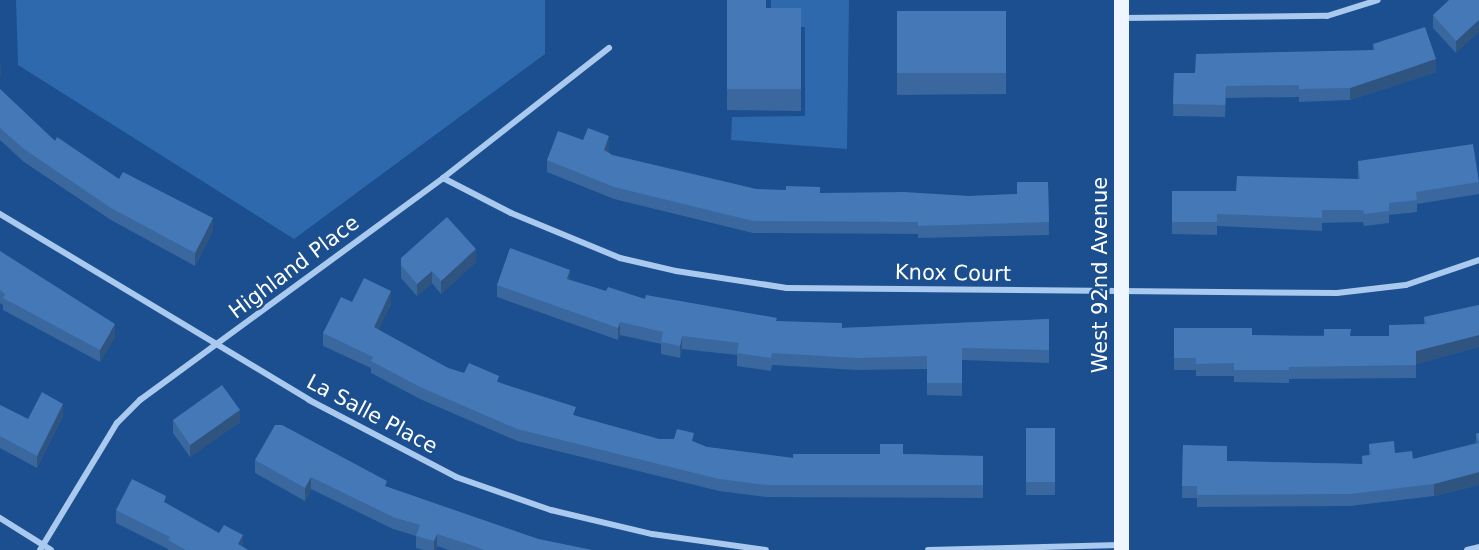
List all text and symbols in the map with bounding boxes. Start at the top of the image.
street label: West 92nd Avenue [1087,177,1113,373]
street label: Highland Place [224,210,364,324]
street label: Knox Court [895,259,1011,287]
street label: La Salle Place [302,369,442,459]

